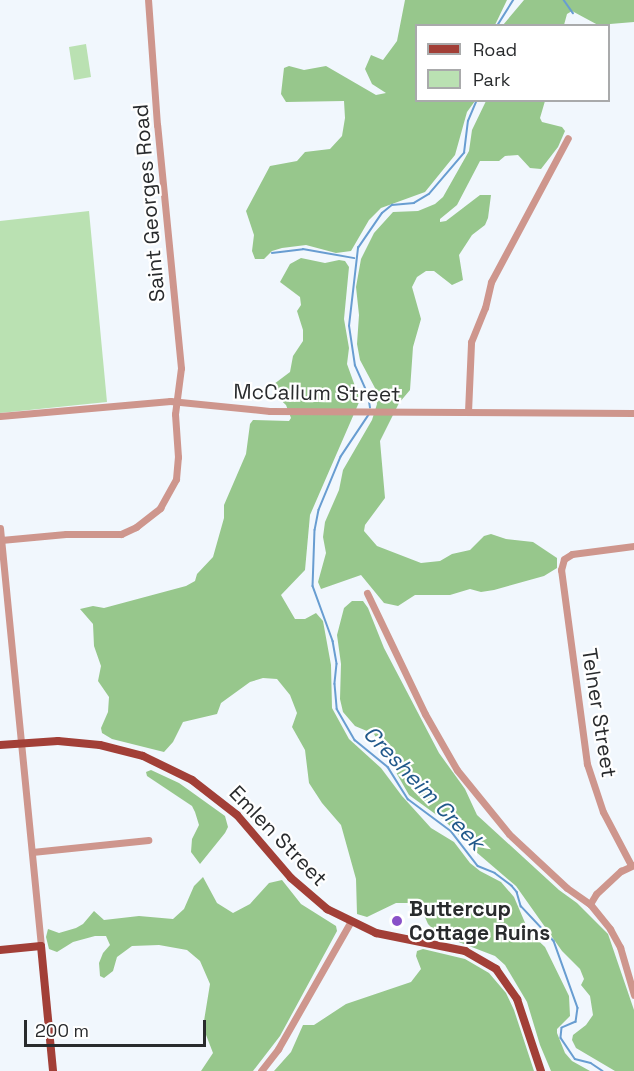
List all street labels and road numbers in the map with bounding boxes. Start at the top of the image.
street label: Saint Georges Road [128,103,170,303]
street label: McCallum Street [233,379,401,407]
street label: Telner Street [576,647,622,779]
street label: Emlen Street [224,781,332,891]

